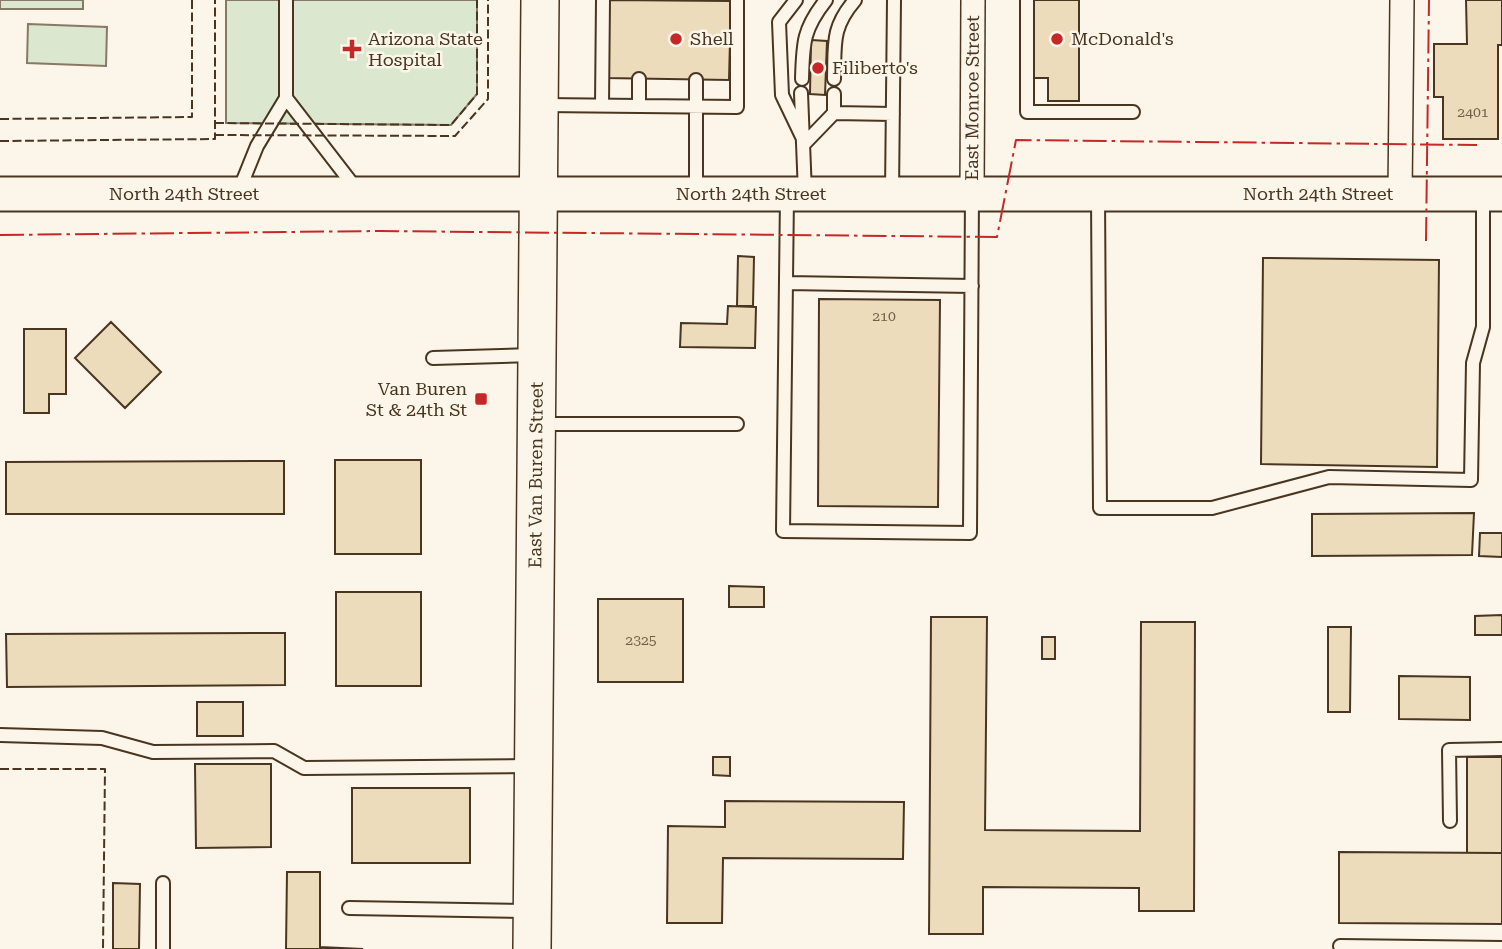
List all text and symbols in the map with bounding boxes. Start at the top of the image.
street label: East Monroe Street [961,15,983,181]
place label: Arizona State Hospital [368,28,483,70]
place label: Shell [690,28,734,49]
place label: McDonald's [1071,28,1174,49]
marker: Shell [668,31,684,47]
marker: McDonald's [1049,31,1065,47]
marker: Arizona State Hospital [342,39,362,59]
place label: Filiberto's [832,57,918,78]
marker: Filiberto's [810,60,826,76]
house number: 2401 [1457,104,1489,120]
street label: North 24th Street [109,183,260,204]
street label: North 24th Street [676,183,827,204]
street label: North 24th Street [1243,183,1394,204]
house number: 210 [872,308,896,324]
place label: Van Buren St & 24th St [366,378,467,420]
street label: East Van Buren Street [524,381,547,568]
marker: Van Buren St & 24th St [473,391,489,407]
house number: 2325 [625,632,657,648]

